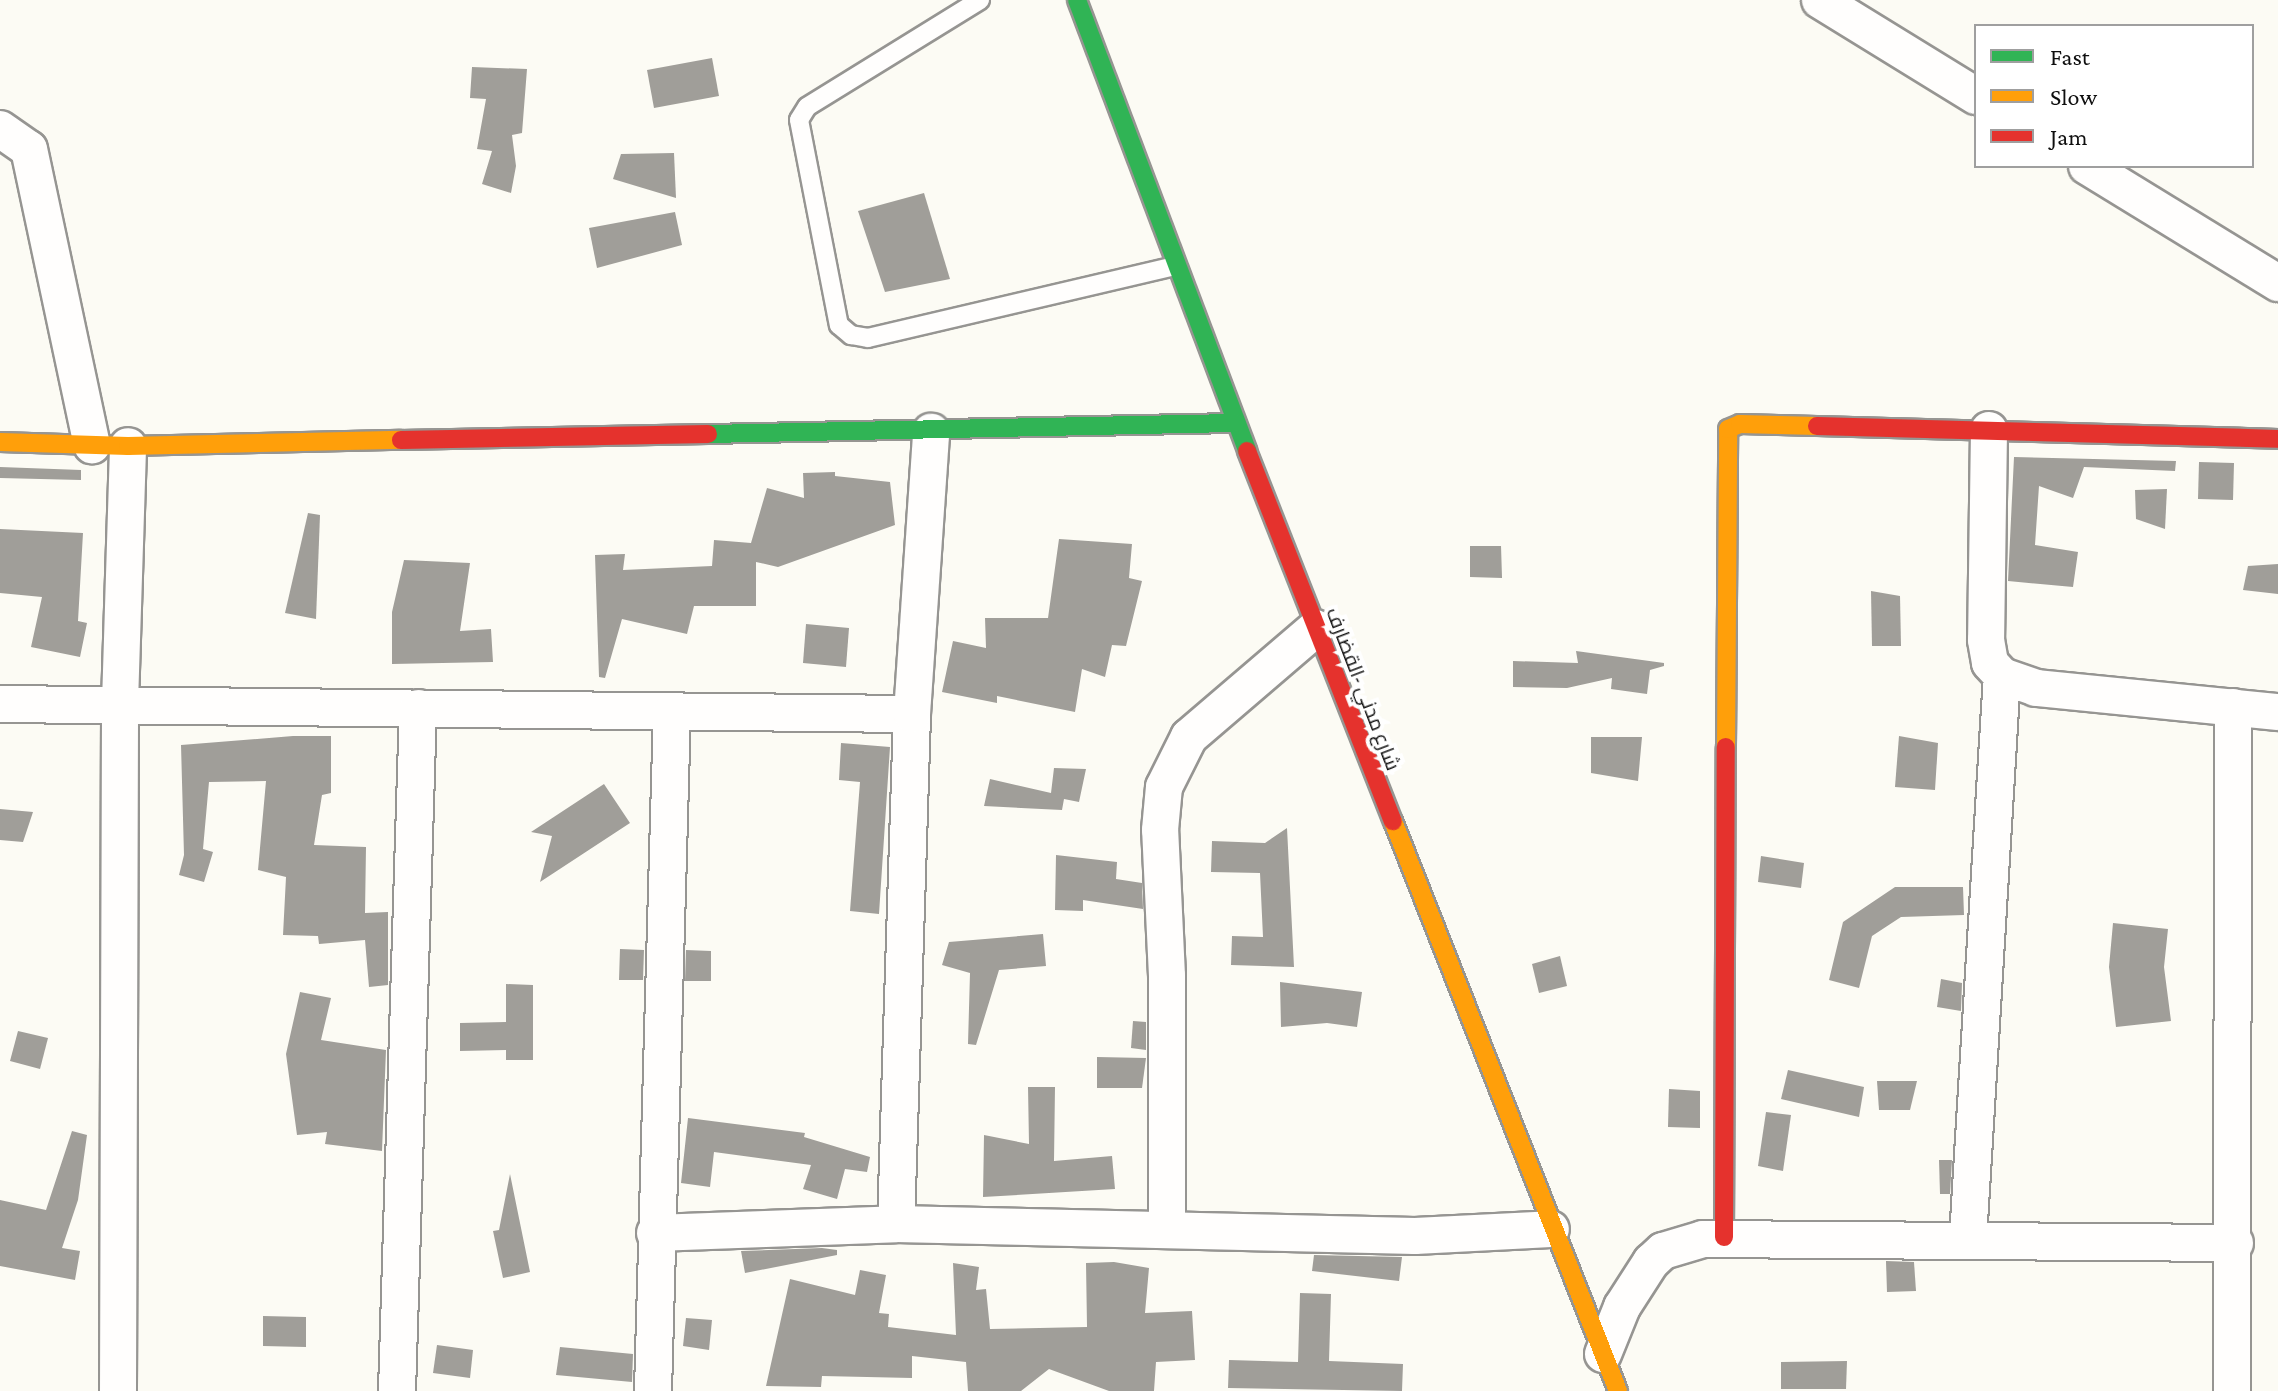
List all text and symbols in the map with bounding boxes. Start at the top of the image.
legend [1974,24,2254,168]
text: Fast [2050,43,2090,70]
text: Slow [2050,83,2097,110]
text: Jam [2050,123,2088,150]
street label: شارع مدني -القضارف [1321,604,1405,774]

